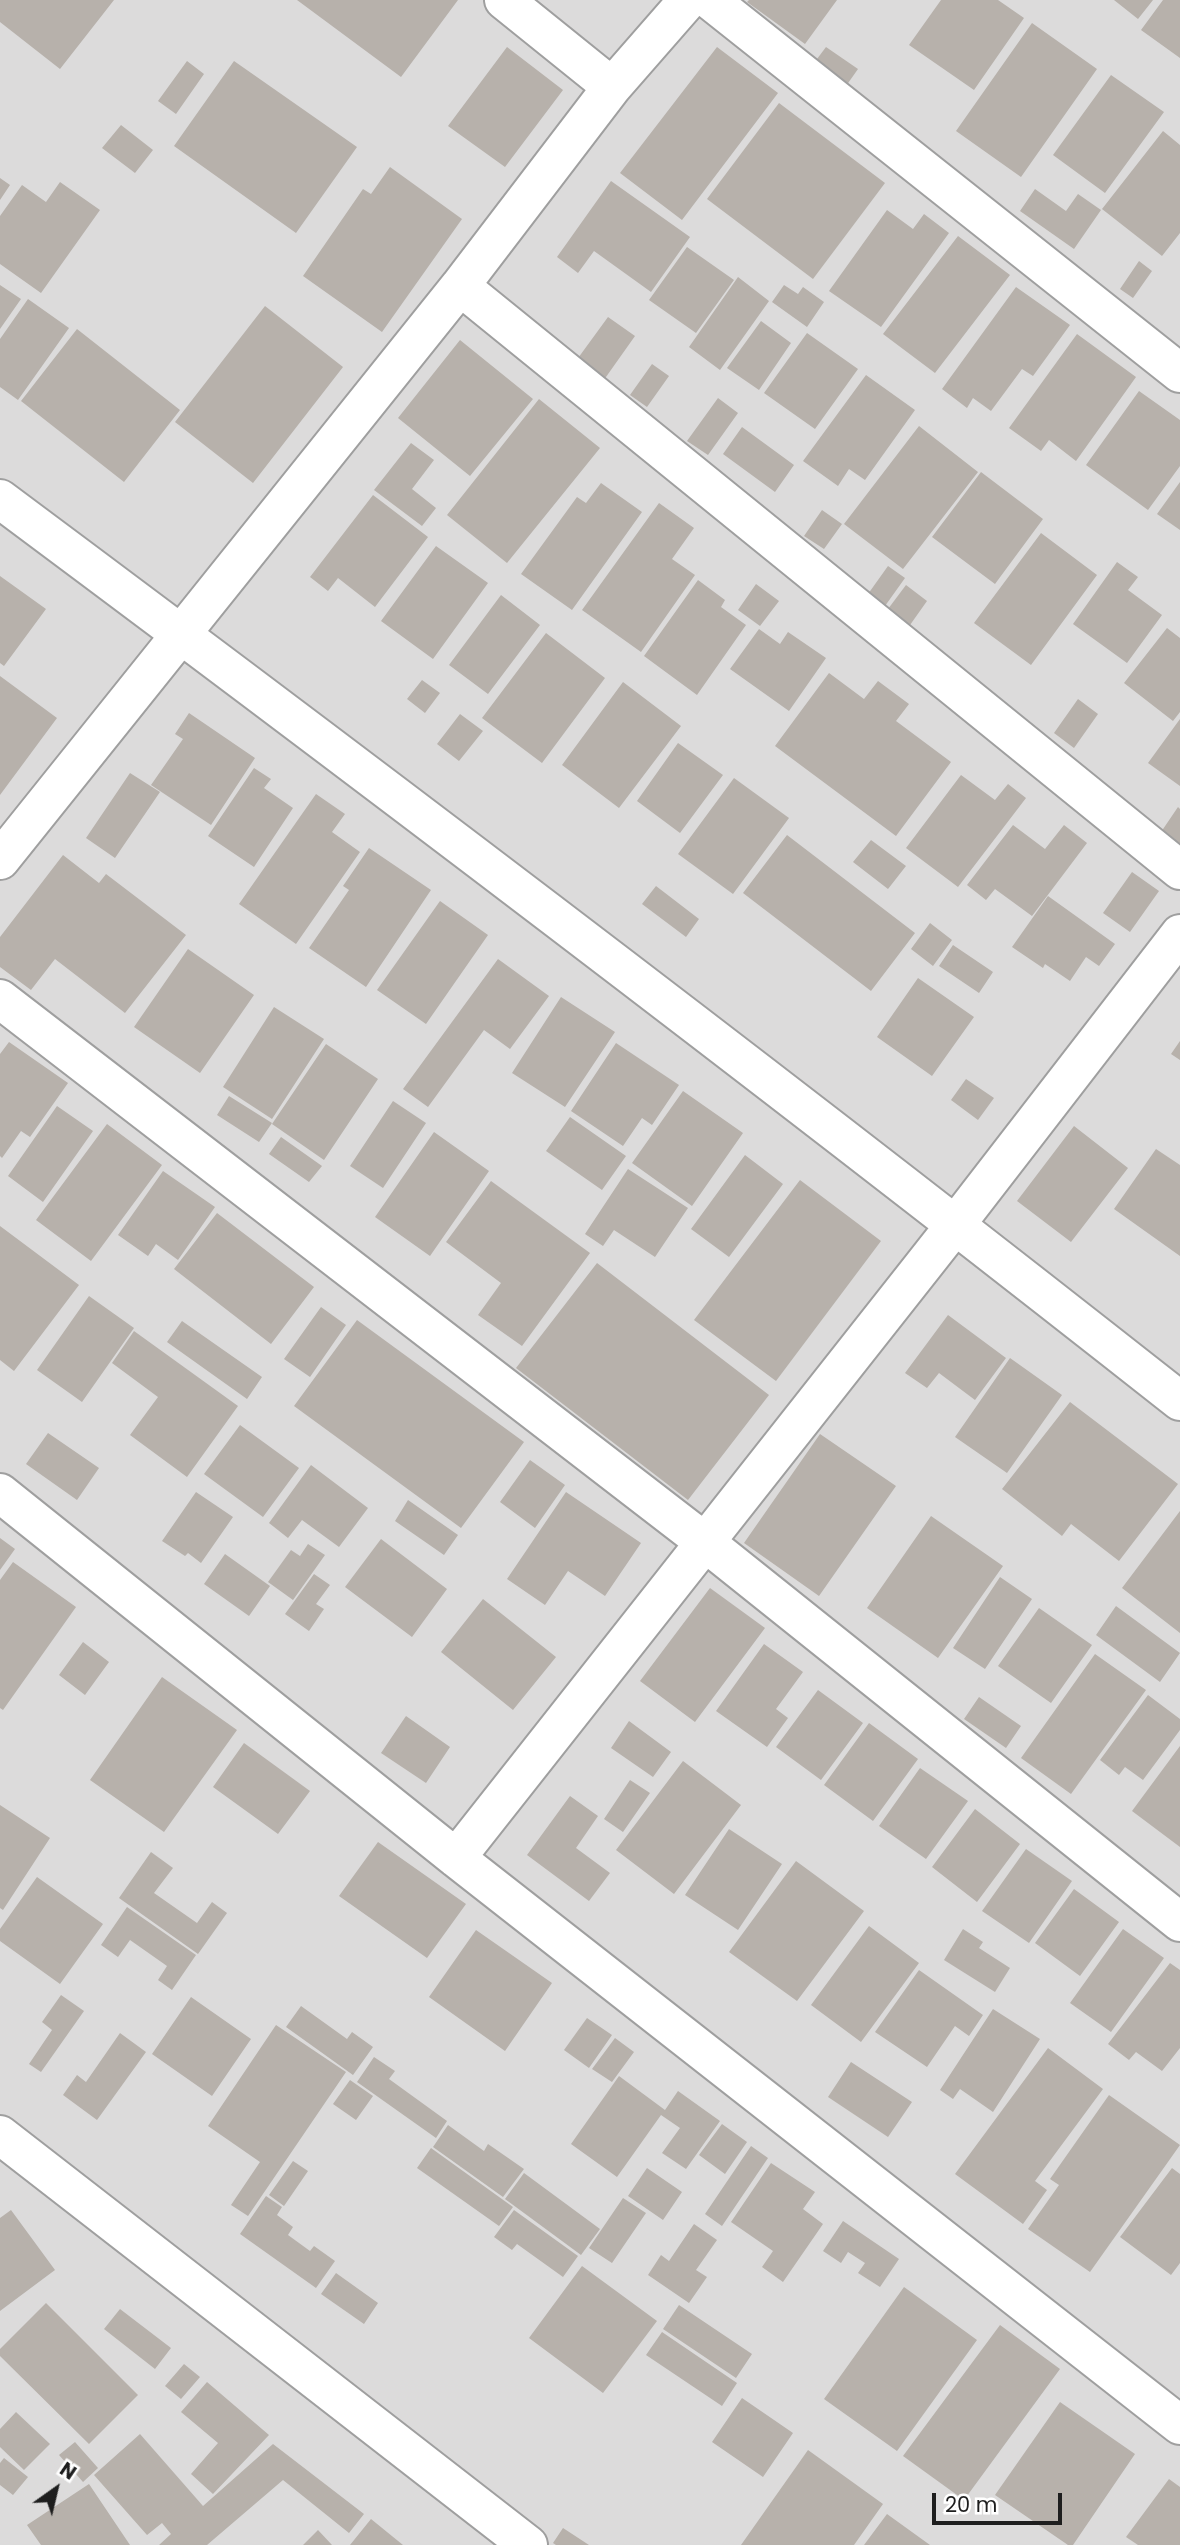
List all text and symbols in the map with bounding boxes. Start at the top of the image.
north arrow [21,2454,91,2524]
text: N [55,2456,81,2486]
scale bar [935,2478,1064,2522]
text: 20 m [945,2490,998,2519]

